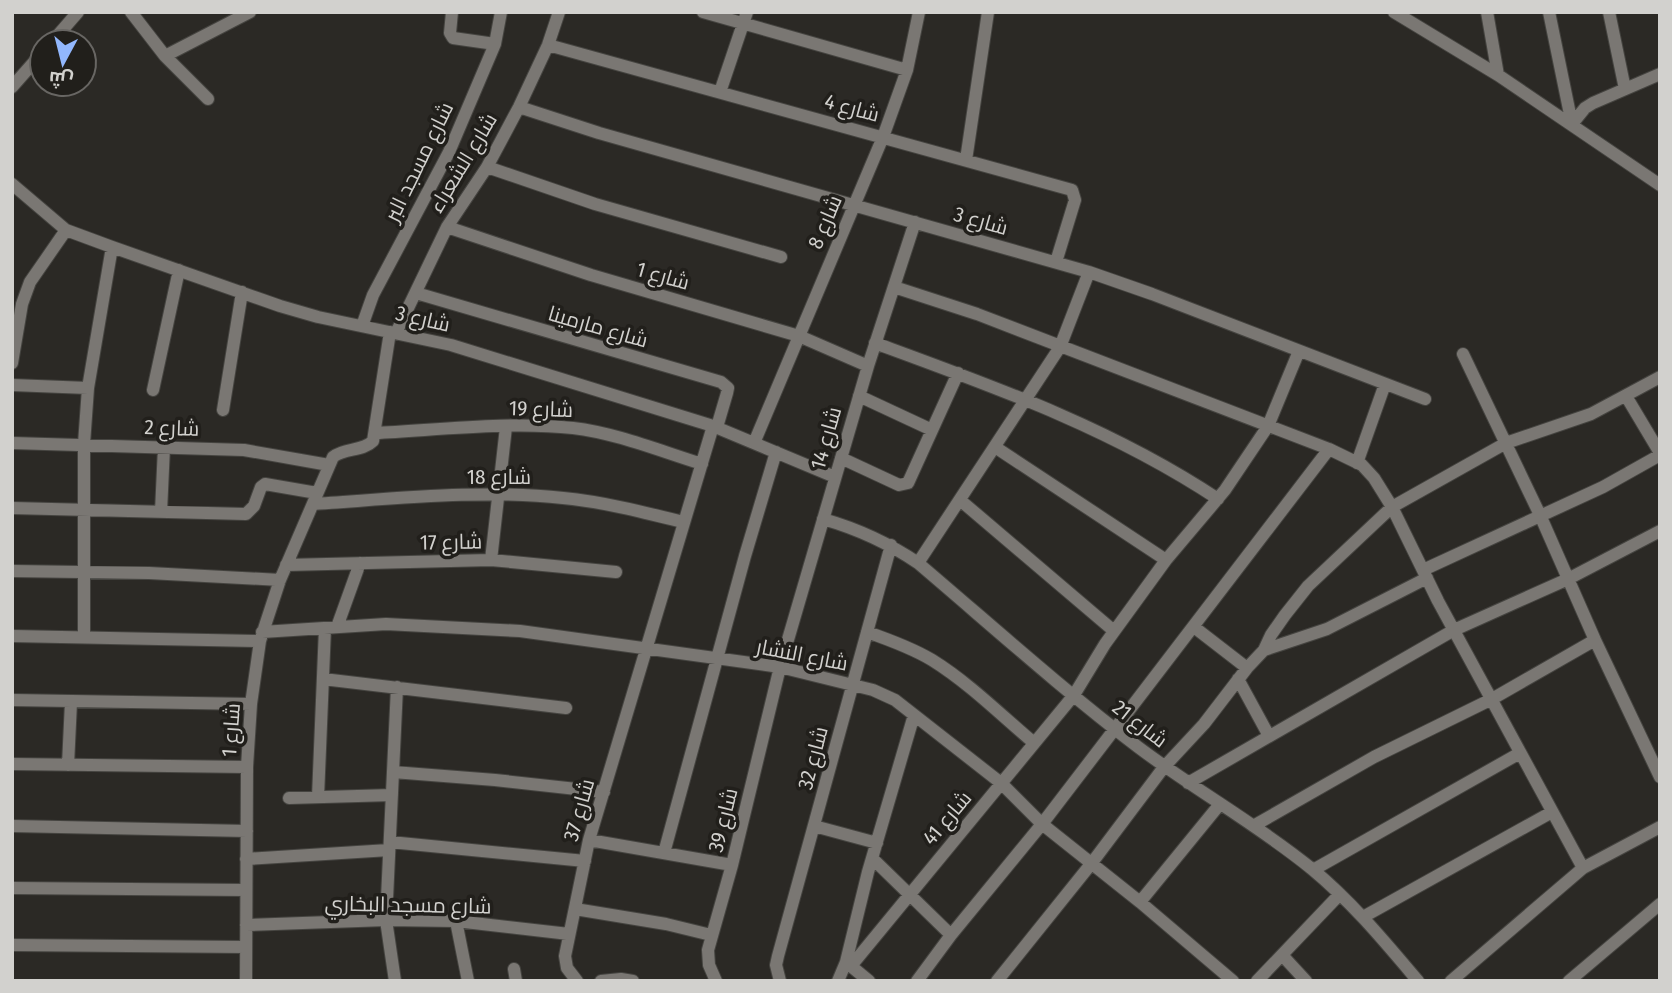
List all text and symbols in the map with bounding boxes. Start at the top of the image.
north arrow [28,28,98,98]
text: ش [47,66,74,92]
street label: شارع 4 [821,88,882,129]
street label: شارع مسجد البر [378,98,460,227]
street label: شارع الشعراء [423,108,504,218]
street label: شارع 8 [802,191,849,253]
street label: شارع 3 [951,201,1011,242]
street label: شارع 1 [633,256,692,297]
street label: شارع 3 [393,300,453,339]
street label: شارع مارمينا [545,300,651,355]
street label: شارع 19 [509,395,573,424]
street label: شارع 14 [805,404,848,473]
street label: شارع 2 [144,414,200,443]
street label: شارع 18 [467,464,531,491]
street label: شارع 17 [420,528,482,557]
street label: شارع النشار [753,633,850,678]
street label: شارع 21 [1107,694,1173,754]
street label: شارع 1 [216,702,247,758]
street label: شارع 32 [792,724,835,793]
street label: شارع 37 [558,776,601,844]
street label: شارع 39 [703,785,744,855]
street label: شارع 41 [917,786,978,851]
street label: شارع مسجد البخاري [324,891,492,922]

